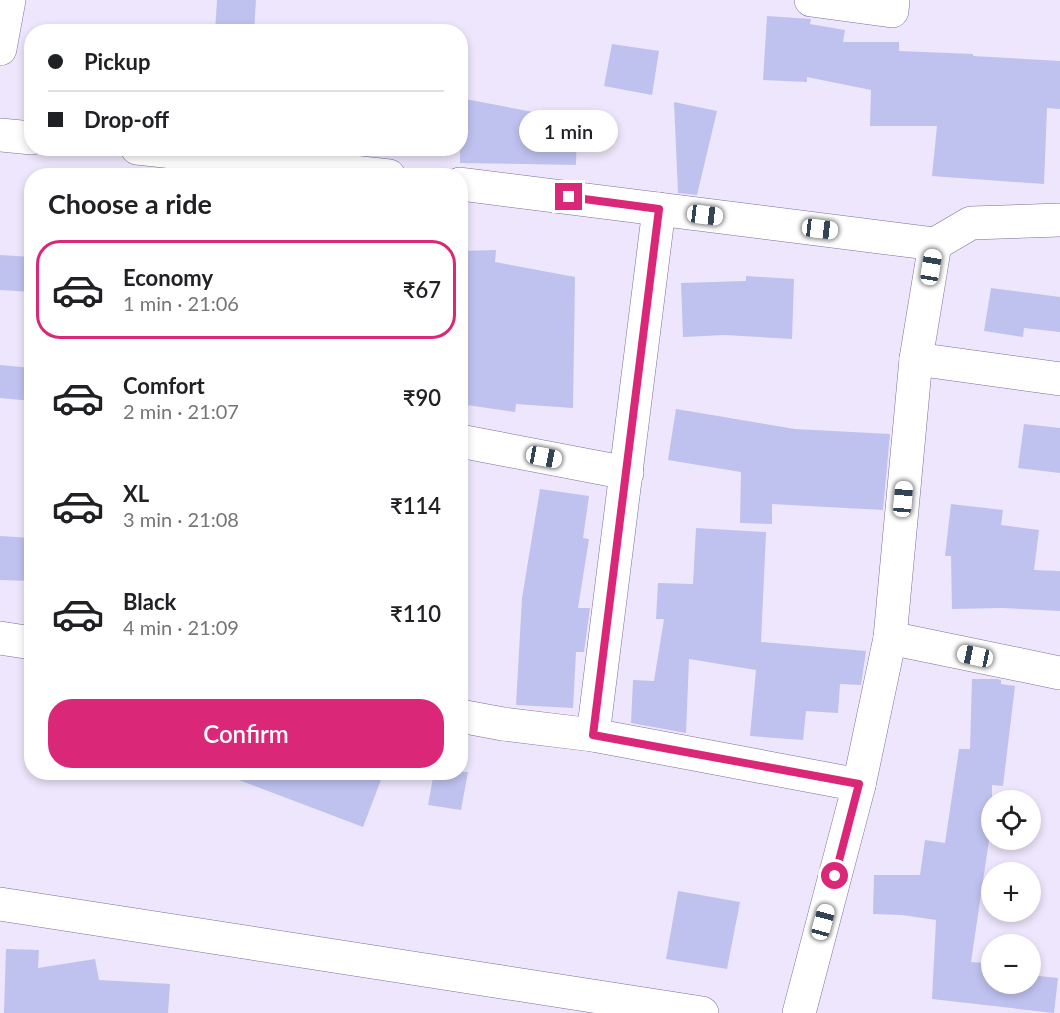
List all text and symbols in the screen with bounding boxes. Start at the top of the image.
text: Pickup [84,48,150,75]
text: Drop-off [84,106,169,133]
callout: 1 min [520,110,618,152]
text: 1 min [544,119,593,143]
route end [555,183,582,210]
text: Choose a ride [48,187,212,220]
car [686,204,724,226]
car [801,218,839,240]
car [919,248,943,286]
icon: car [51,263,105,317]
text: Economy [123,264,213,291]
text: ₹67 [403,276,441,303]
text: 1 min · 21:06 [123,291,239,315]
icon: car [51,371,105,425]
text: Comfort [123,372,205,399]
text: ₹90 [403,384,441,411]
text: 2 min · 21:07 [123,399,239,423]
car [525,445,563,469]
icon: car [51,479,105,533]
text: XL [123,480,149,507]
car [892,480,914,518]
text: ₹114 [390,492,441,519]
text: 3 min · 21:08 [123,507,239,531]
icon: car [51,587,105,641]
text: Black [123,588,176,615]
text: ₹110 [390,600,441,627]
text: 4 min · 21:09 [123,615,239,639]
car [956,643,994,669]
button: Confirm [48,699,444,768]
map controls [981,790,1041,994]
button: locate [981,790,1041,850]
route start [821,862,848,889]
button: + [981,862,1041,922]
car [810,902,836,942]
button: − [981,934,1041,994]

